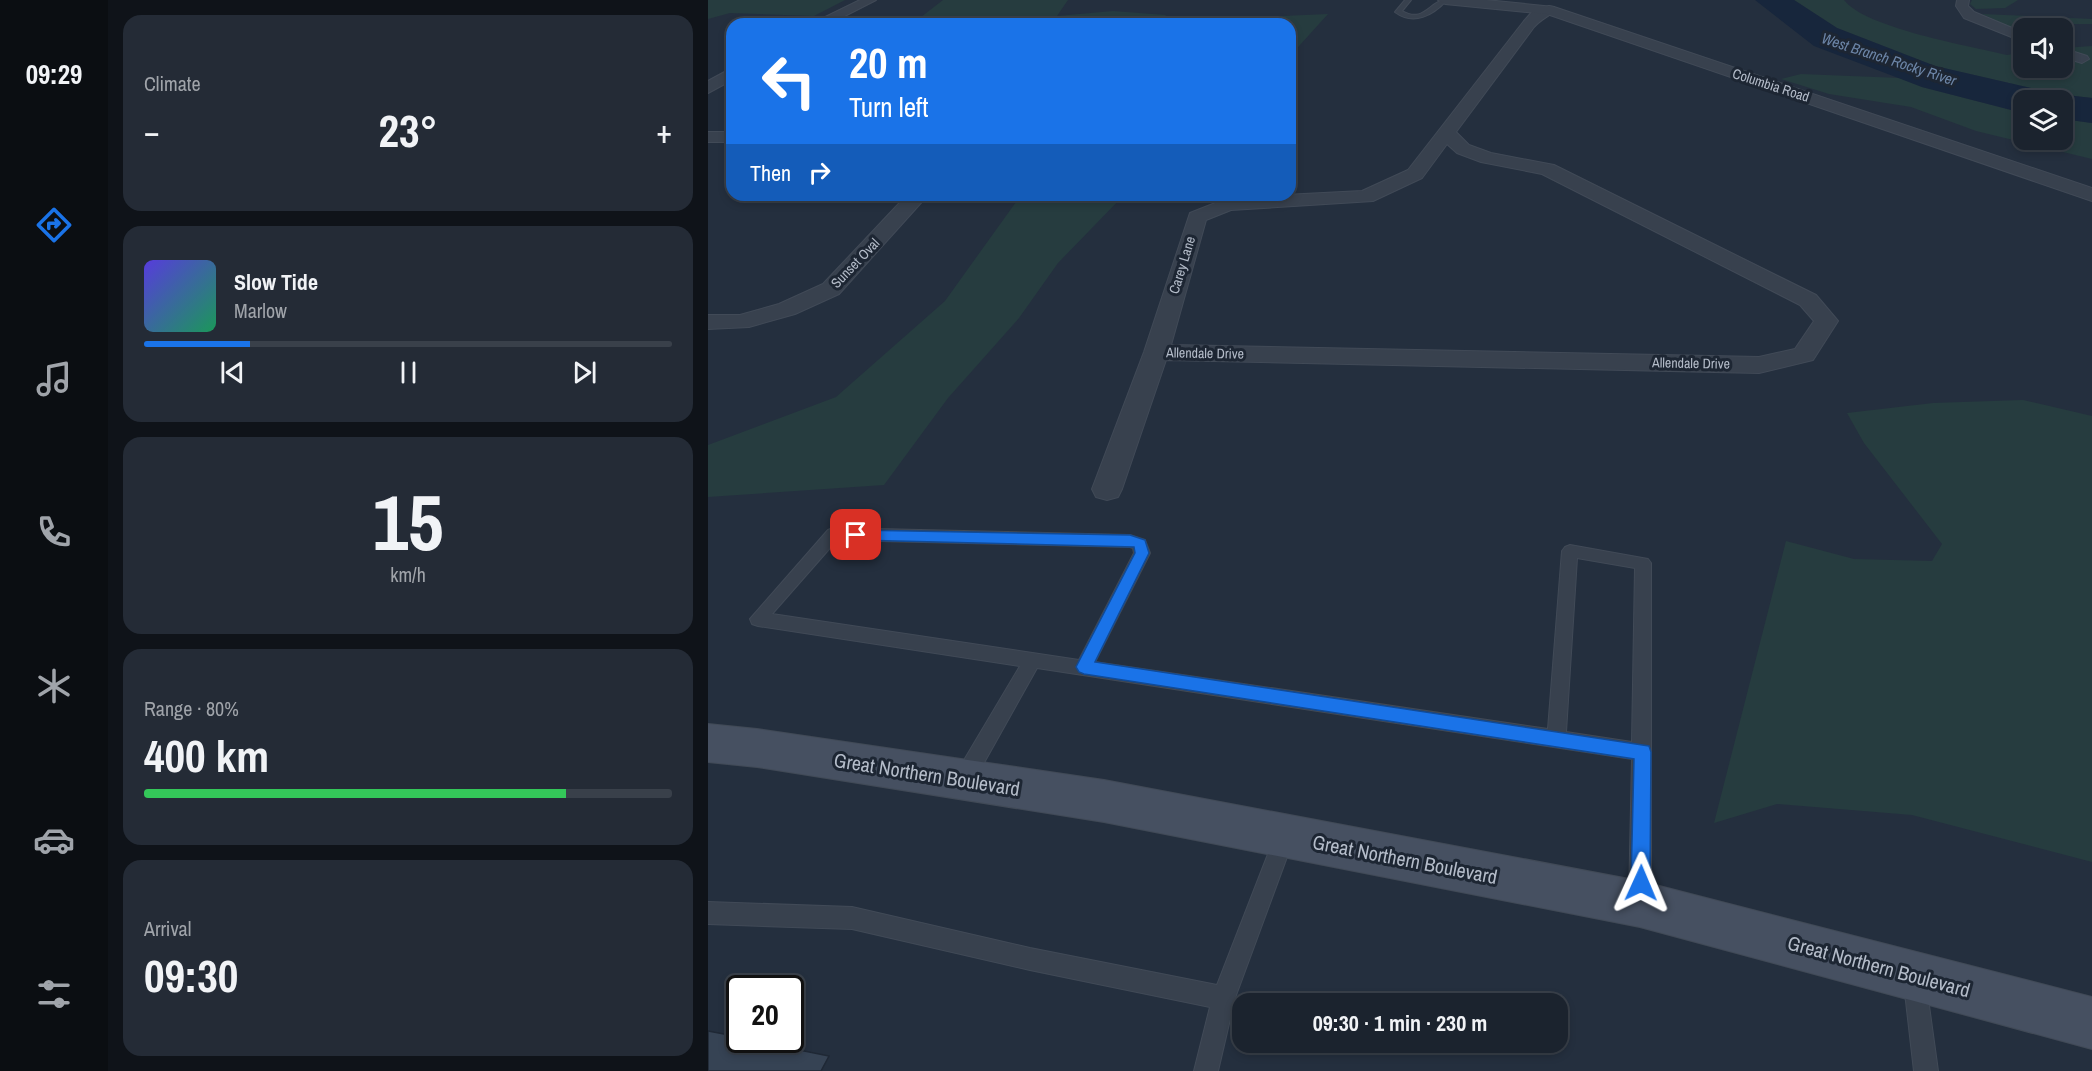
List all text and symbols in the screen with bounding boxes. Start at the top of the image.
map controls [2013,18,2073,150]
button: sound [2013,18,2073,78]
water label: West Branch Rocky River [1819,27,1960,91]
text: 20 m [849,35,928,91]
icon: left [750,42,828,120]
text: 09:29 [26,56,82,92]
street label: Columbia Road [1730,64,1812,106]
text: Climate [144,70,201,97]
text: Turn left [849,89,928,125]
button: layers [2013,90,2073,150]
text: 23° [378,100,438,161]
text: − [144,109,160,153]
text: + [656,109,672,153]
icon: right [803,156,836,189]
text: Then [750,158,791,188]
icon: directions [33,204,75,246]
street label: Sunset Oval [827,234,883,292]
street label: Carey Lane [1165,234,1199,296]
text: Slow Tide [234,267,318,297]
text: Marlow [234,297,287,324]
street label: Allendale Drive [1165,343,1244,363]
street label: Allendale Drive [1651,353,1730,373]
icon: previous [216,356,249,389]
icon: pause [392,356,425,389]
icon: next [568,356,601,389]
icon: music [33,358,75,400]
text: 15 [372,469,444,574]
pin [830,509,881,560]
icon: phone [33,511,75,553]
icon: arrive [839,518,872,551]
text: km/h [390,561,426,588]
icon: climate [33,665,75,707]
text: Range · 80% [144,695,239,722]
text: 400 km [144,725,269,786]
street label: Great Northern Boulevard [832,746,1022,802]
icon: car [33,819,75,861]
street label: Great Northern Boulevard [1310,828,1500,890]
position arrow [1609,851,1673,915]
text: Arrival [144,915,191,942]
street label: Great Northern Boulevard [1785,929,1973,1003]
text: 09:30 [144,945,238,1006]
icon: filters [33,973,75,1015]
speed limit sign: 20 [726,975,804,1053]
text: 09:30 · 1 min · 230 m [1313,1008,1487,1038]

